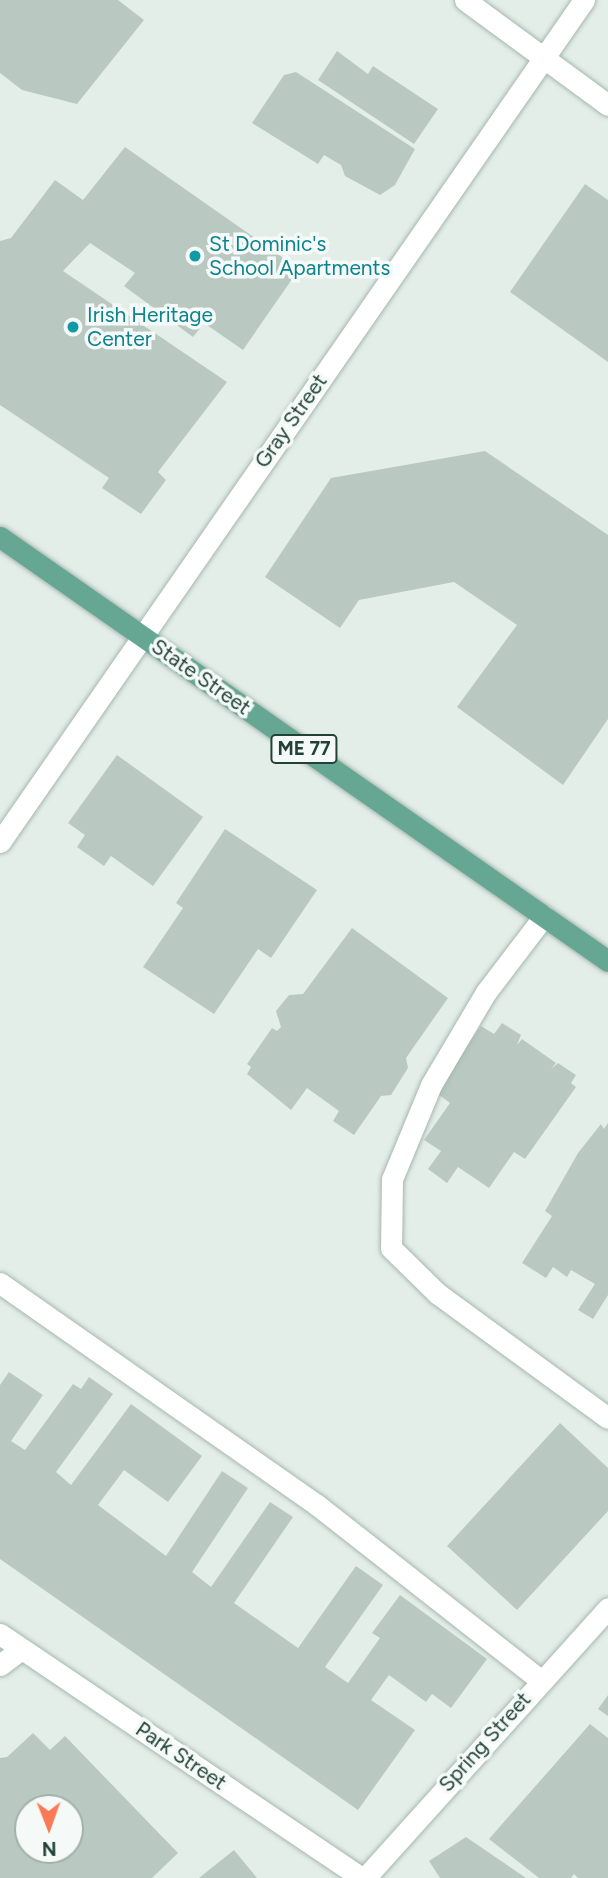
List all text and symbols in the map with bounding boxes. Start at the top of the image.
place label: St Dominic's School Apartments [209,231,390,281]
marker: St Dominic's School Apartments [187,248,203,264]
place label: Irish Heritage Center [87,302,213,352]
marker: Irish Heritage Center [65,319,81,335]
street label: Gray Street [250,369,332,473]
street label: State Street [147,634,255,720]
road number: ME 77 [269,734,339,764]
street label: Spring Street [434,1687,536,1797]
street label: Park Street [131,1716,231,1796]
north arrow [14,1794,84,1864]
text: N [42,1837,57,1860]

